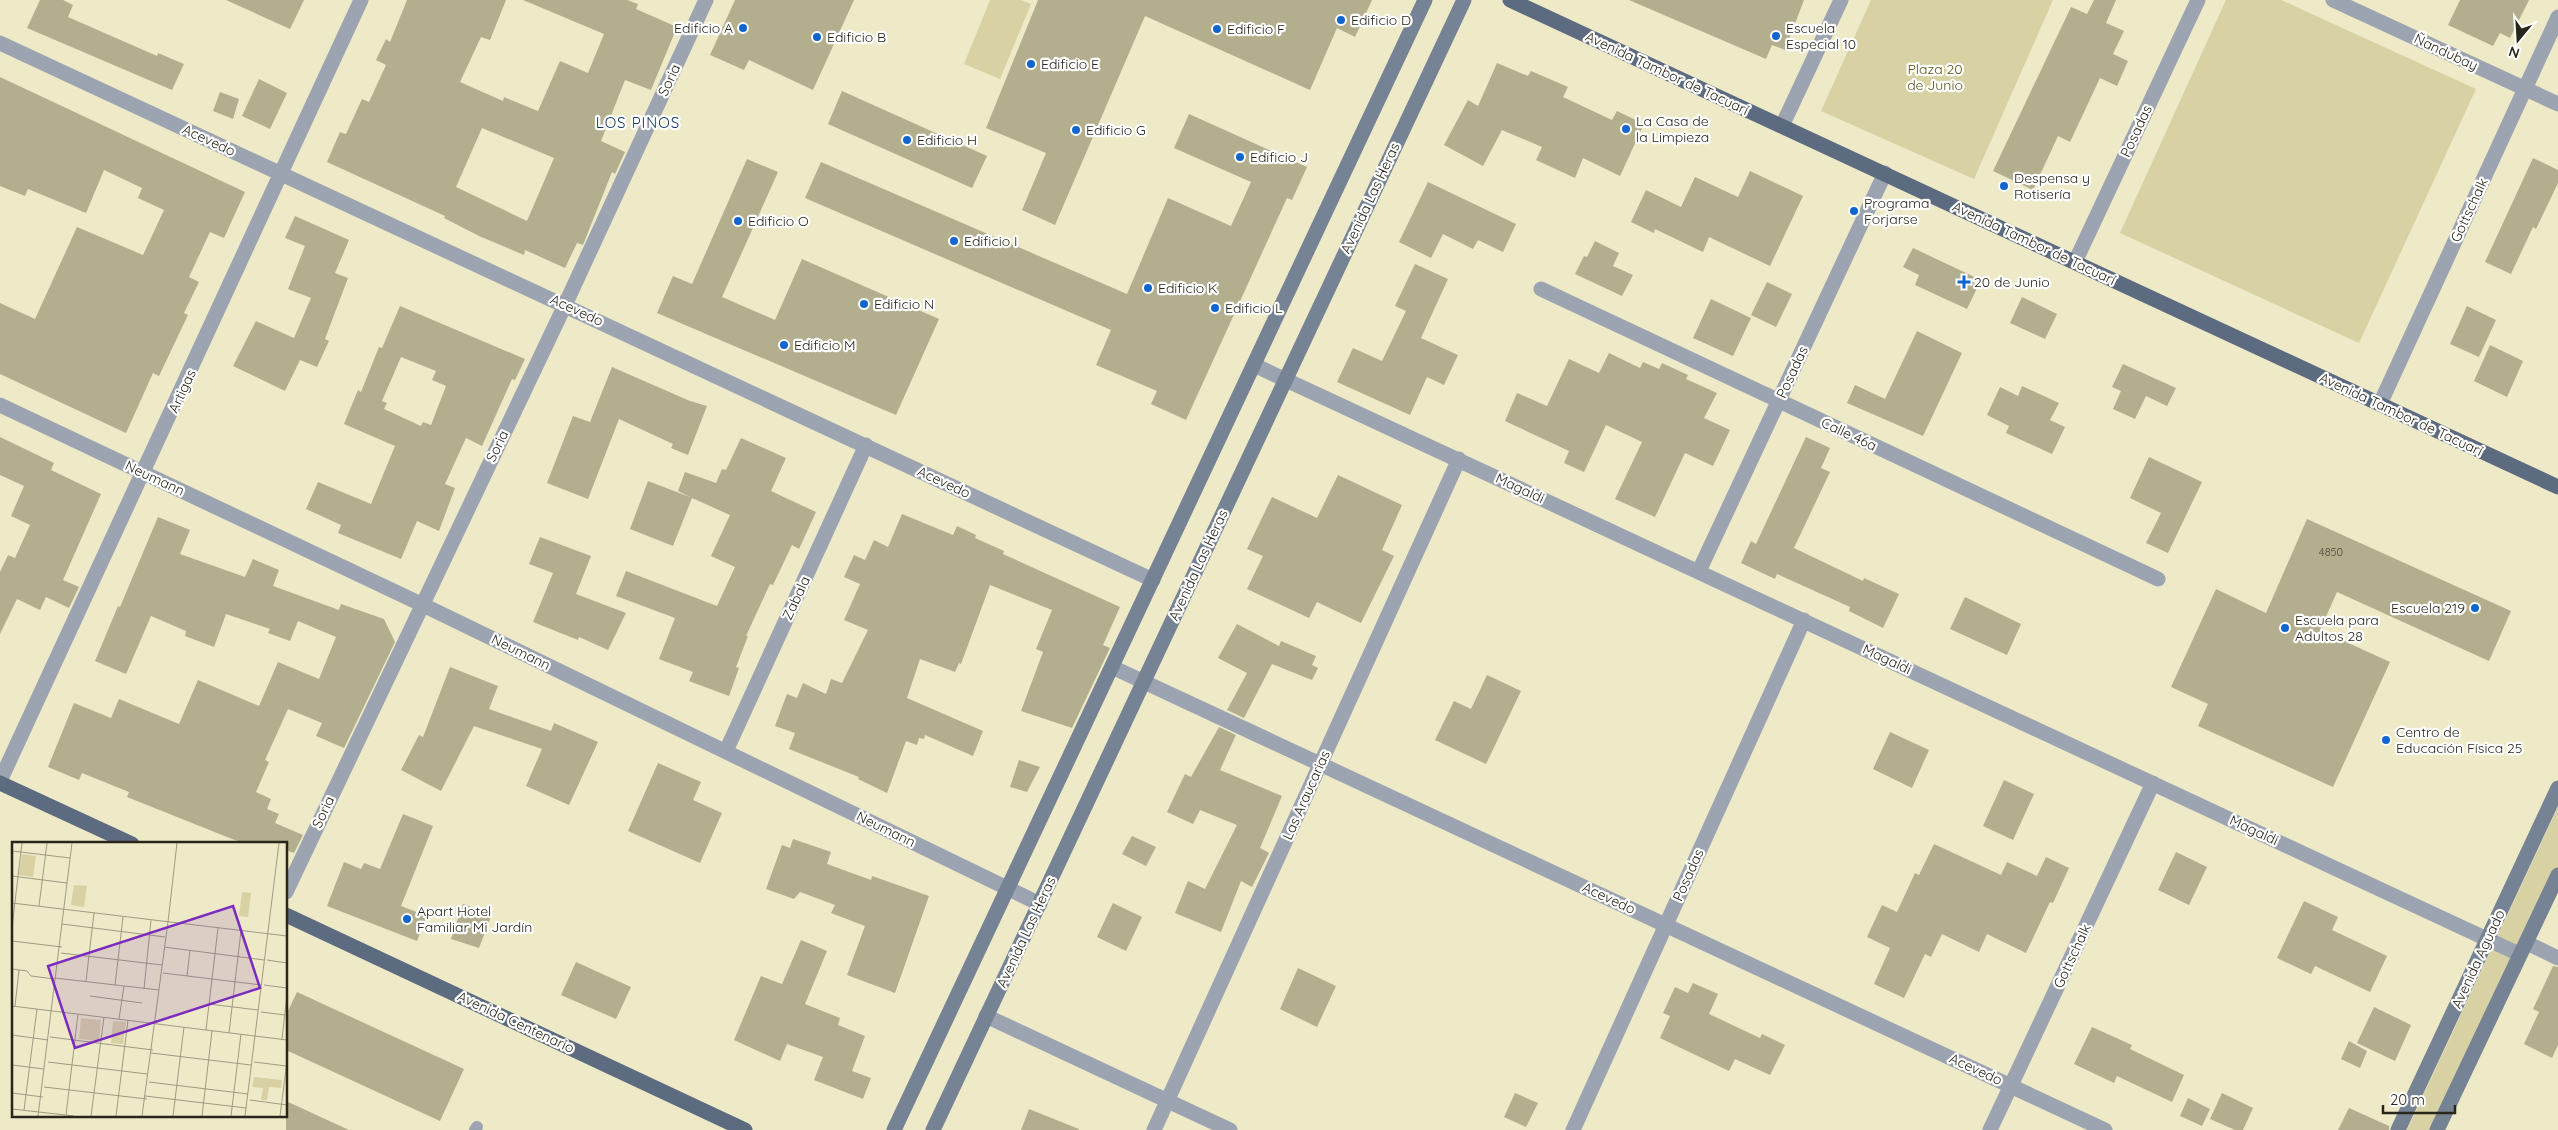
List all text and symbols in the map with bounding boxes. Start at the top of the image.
place label: Edificio D [1351,11,1411,29]
marker: Edificio D [1335,14,1347,26]
north arrow [2493,15,2543,65]
place label: Edificio A [674,19,733,37]
place label: Escuela Especial 10 [1786,19,1856,53]
place label: Edificio F [1227,20,1285,38]
marker: Edificio A [737,22,749,34]
marker: Edificio F [1211,23,1223,35]
street label: Avenida Tambor de Tacuarí [1582,27,1752,119]
place label: Edificio B [827,28,886,46]
street label: Ñandubay [2411,29,2481,75]
marker: Escuela Especial 10 [1770,30,1782,42]
marker: Edificio B [811,31,823,43]
text: N [2506,42,2522,63]
place label: Edificio E [1041,55,1099,73]
marker: Edificio E [1025,58,1037,70]
park label: Plaza 20 de Junio [1907,60,1963,94]
street label: Soria [654,61,684,99]
street label: Posadas [2116,102,2156,160]
place label: La Casa de la Limpieza [1636,112,1709,146]
district label: LOS PINOS [596,113,680,132]
street label: Acevedo [180,120,238,160]
place label: Edificio G [1086,121,1146,139]
marker: La Casa de la Limpieza [1620,123,1632,135]
marker: Edificio G [1070,124,1082,136]
place label: Edificio H [917,131,977,149]
marker: Edificio H [901,134,913,146]
street label: Avenida Las Heras [1336,140,1404,256]
place label: Edificio J [1250,148,1308,166]
marker: Edificio J [1234,151,1246,163]
place label: Despensa y Rotisería [2014,169,2090,203]
street label: Gottschalk [2446,175,2492,245]
marker: Despensa y Rotisería [1998,180,2010,192]
place label: Programa Forjarse [1864,194,1930,228]
street label: Avenida Tambor de Tacuarí [1949,197,2119,289]
marker: Programa Forjarse [1848,205,1860,217]
place label: Edificio O [748,212,809,230]
marker: Edificio O [732,215,744,227]
place label: Edificio I [964,232,1017,250]
marker: Edificio I [948,235,960,247]
place label: 20 de Junio [1974,273,2050,291]
marker: 20 de Junio [1958,276,1970,288]
place label: Edificio K [1158,279,1217,297]
marker: Edificio K [1142,282,1154,294]
street label: Acevedo [548,290,606,330]
place label: Edificio N [874,295,934,313]
marker: Edificio N [858,298,870,310]
place label: Edificio L [1225,299,1283,317]
marker: Edificio L [1209,302,1221,314]
place label: Edificio M [794,336,856,354]
marker: Edificio M [778,339,790,351]
street label: Posadas [1772,343,1812,401]
street label: Artigas [164,366,200,416]
street label: Avenida Tambor de Tacuarí [2316,368,2486,460]
street label: Calle 46a [1818,413,1880,455]
street label: Soria [482,427,512,465]
street label: Neumann [122,456,188,500]
street label: Acevedo [915,462,973,502]
street label: Magaldi [1493,469,1547,507]
street label: Avenida Las Heras [1164,507,1232,623]
house number: 4850 [2319,545,2343,559]
street label: Zabala [778,573,814,623]
place label: Escuela 219 [2391,599,2465,617]
marker: Escuela 219 [2469,602,2481,614]
place label: Escuela para Adultos 28 [2295,611,2379,645]
marker: Escuela para Adultos 28 [2279,622,2291,634]
street label: Neumann [489,630,553,674]
street label: Magaldi [1860,640,1914,678]
place label: Centro de Educación Física 25 [2396,723,2522,757]
marker: Centro de Educación Física 25 [2380,734,2392,746]
street label: Las Araucarias [1278,747,1334,843]
street label: Soria [308,793,338,831]
street label: Neumann [854,807,918,851]
street label: Magaldi [2227,811,2281,849]
inset map [12,842,288,1118]
street label: Posadas [1669,846,1707,904]
street label: Avenida Las Heras [992,874,1060,990]
street label: Acevedo [1580,878,1638,918]
place label: Apart Hotel Familiar Mi Jardín [417,902,532,936]
street label: Avenida Aguado [2447,907,2509,1011]
marker: Apart Hotel Familiar Mi Jardín [401,913,413,925]
street label: Gottschalk [2049,921,2095,991]
street label: Avenida Centenario [455,987,577,1057]
street label: Acevedo [1947,1049,2005,1089]
scale bar [2383,1082,2456,1114]
text: 20 m [2390,1090,2425,1109]

